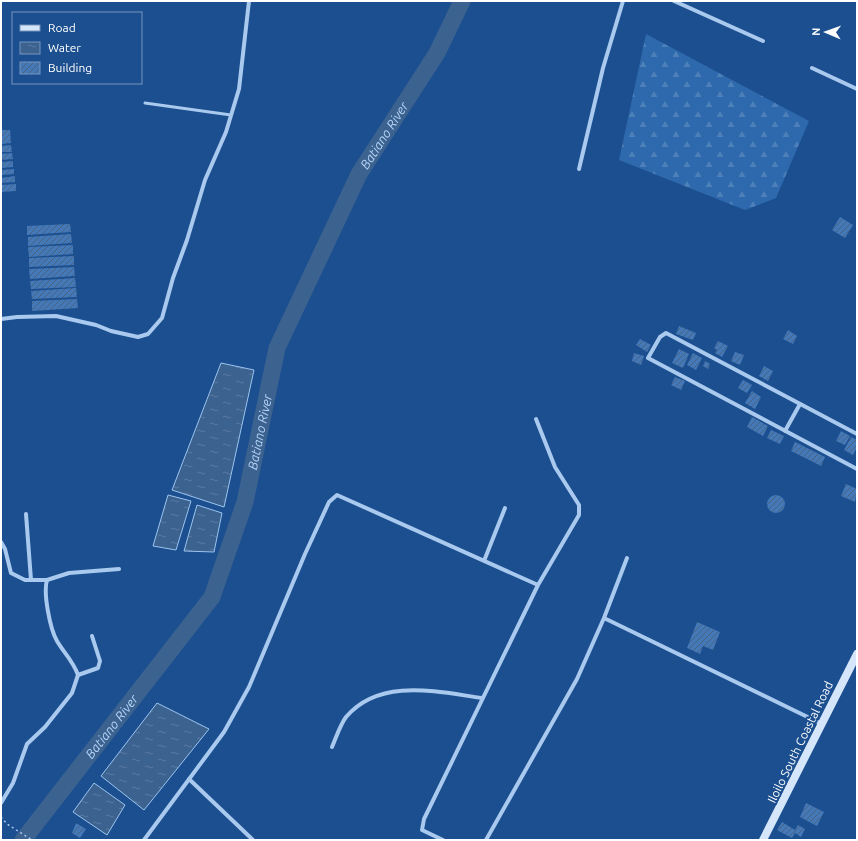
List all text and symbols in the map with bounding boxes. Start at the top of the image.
legend [12,12,142,84]
north arrow [806,12,846,52]
text: Road [48,21,76,34]
text: N [810,27,822,36]
text: Water [48,41,81,54]
text: Building [48,61,92,74]
water label: Batiano River [357,99,411,171]
water label: Batiano River [245,392,274,471]
street label: Iloilo South Coastal Road [765,679,835,805]
water label: Batiano River [82,691,141,761]

